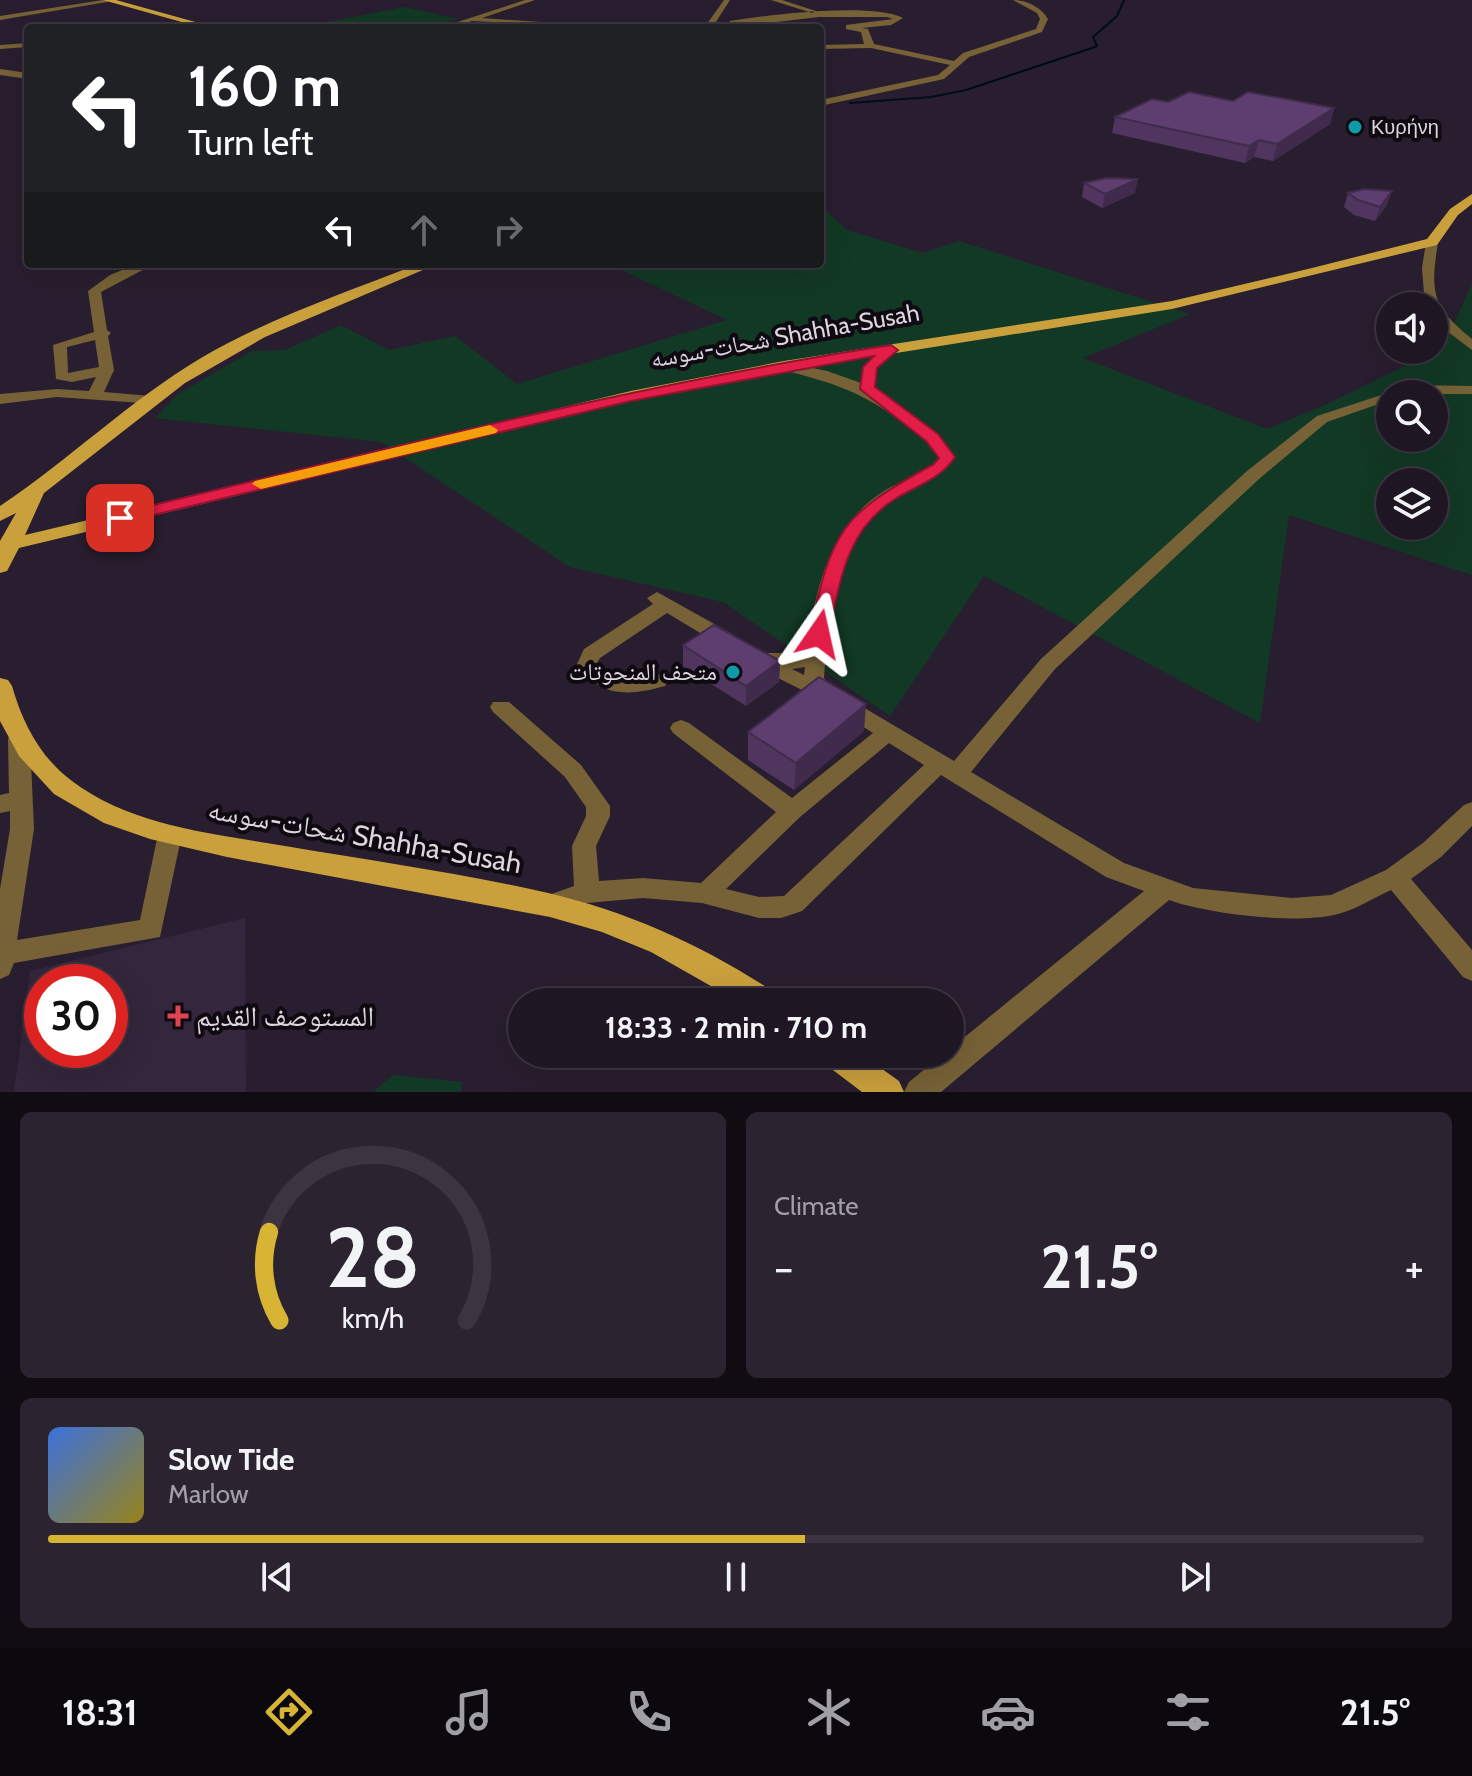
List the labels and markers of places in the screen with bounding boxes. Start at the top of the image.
place label: Κυρήνη [1371,115,1439,139]
marker: Κυρήνη [1346,118,1364,136]
pin [86,484,154,552]
place label: متحف المنحوتات [569,657,717,686]
marker: متحف المنحوتات [724,663,742,681]
place label: المستوصف القديم [196,999,374,1035]
marker: المستوصف القديم [167,1005,189,1027]

